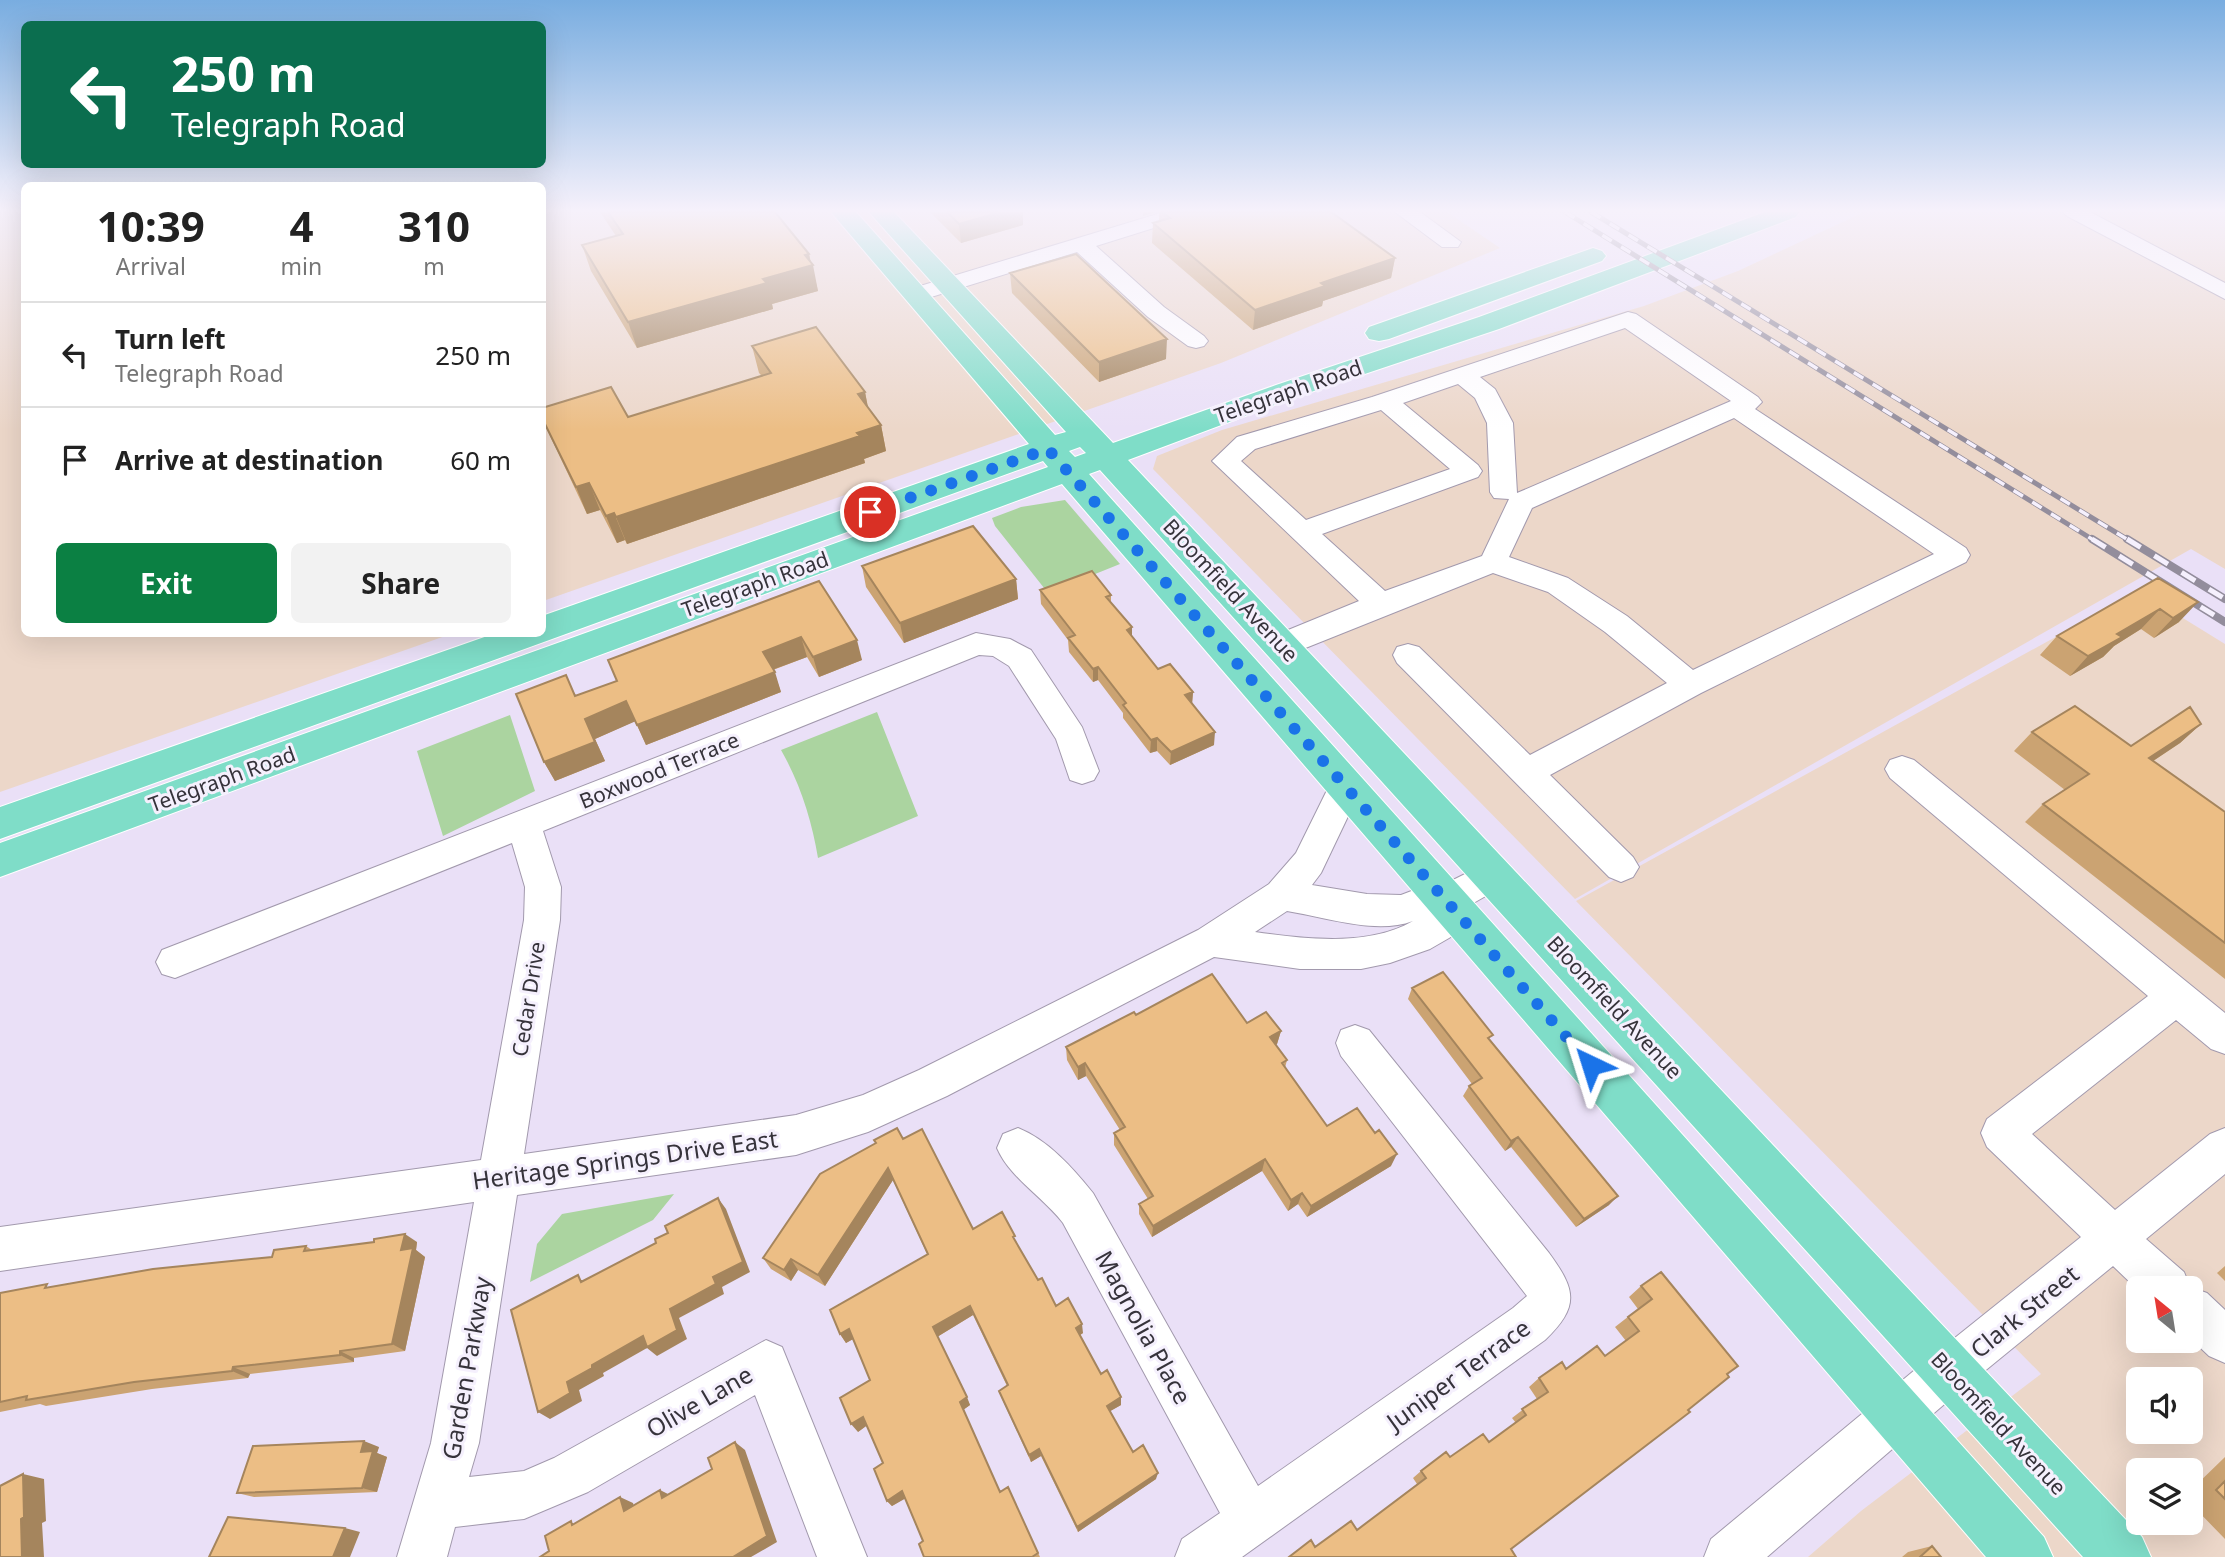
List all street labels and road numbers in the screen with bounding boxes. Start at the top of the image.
street label: Telegraph Road [1211,353,1365,429]
street label: Bloomfield Avenue [1157,512,1305,668]
street label: Telegraph Road [678,544,832,624]
street label: Boxwood Terrace [575,725,743,815]
street label: Telegraph Road [145,739,299,819]
street label: Bloomfield Avenue [1541,929,1689,1085]
street label: Cedar Drive [505,940,551,1058]
street label: Heritage Springs Drive East [470,1121,780,1197]
street label: Magnolia Place [1088,1244,1200,1410]
street label: Clark Street [1963,1257,2085,1365]
street label: Garden Parkway [434,1273,498,1462]
street label: Juniper Terrace [1378,1311,1536,1438]
street label: Bloomfield Avenue [1925,1345,2073,1501]
street label: Olive Lane [640,1357,758,1445]

